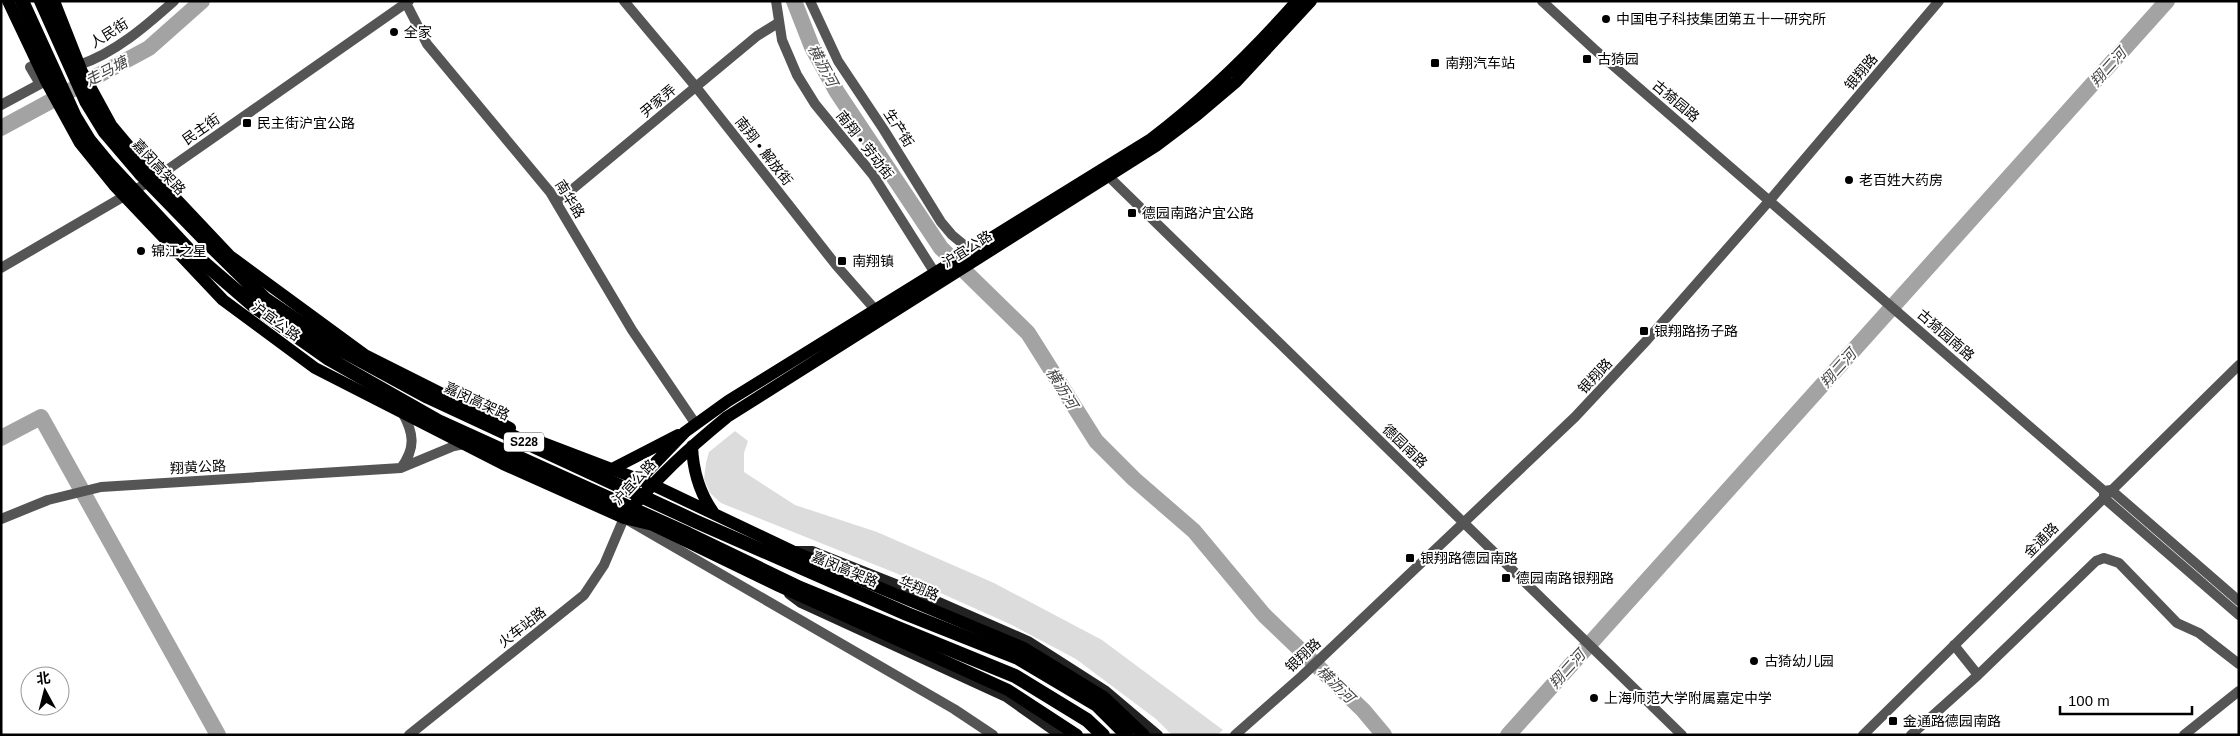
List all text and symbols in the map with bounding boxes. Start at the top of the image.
place label: 中国电子科技集团第五十一研究所 [1616,11,1826,27]
marker: 中国电子科技集团第五十一研究所 [1600,13,1612,25]
street label: 人民街 [87,15,131,51]
place label: 全家 [404,24,432,40]
marker: 全家 [388,26,400,38]
water label: 横沥河 [805,41,842,91]
water label: 翔二河 [2087,42,2131,89]
place label: 古猗园 [1597,51,1639,67]
street label: 银翔路 [1841,51,1881,93]
water label: 走马塘 [82,52,132,89]
marker: 古猗园 [1581,53,1593,65]
place label: 南翔汽车站 [1445,55,1515,71]
marker: 南翔汽车站 [1429,57,1441,69]
street label: 古猗园路 [1649,77,1703,125]
street label: 尹家弄 [637,81,679,121]
street label: 生产街 [881,106,917,150]
street label: 南翔 • 劳动街 [833,107,897,183]
street label: 民主街 [179,110,223,148]
street label: 南翔 • 解放街 [732,113,796,189]
place label: 民主街沪宜公路 [257,115,355,131]
marker: 民主街沪宜公路 [241,117,253,129]
street label: 嘉闵高架路 [129,136,189,198]
place label: 老百姓大药房 [1859,172,1943,188]
marker: 老百姓大药房 [1843,174,1855,186]
street label: 南华路 [552,177,588,221]
place label: 德园南路沪宜公路 [1142,205,1254,221]
marker: 德园南路沪宜公路 [1126,207,1138,219]
street label: 沪宜公路 [939,227,995,271]
place label: 锦江之星 [151,243,207,259]
marker: 锦江之星 [135,245,147,257]
place label: 南翔镇 [852,253,894,269]
marker: 南翔镇 [836,255,848,267]
street label: 沪宜公路 [249,298,303,344]
street label: 古猗园南路 [1914,306,1978,364]
place label: 银翔路扬子路 [1654,323,1738,339]
marker: 银翔路扬子路 [1638,325,1650,337]
water label: 翔二河 [1817,343,1861,390]
street label: 银翔路 [1575,355,1615,397]
water label: 横沥河 [1043,364,1083,414]
street label: 嘉闵高架路 [442,379,512,423]
street label: 德园南路 [1379,421,1431,471]
road number: S228 [504,432,544,452]
street label: 沪宜公路 [609,456,659,508]
street label: 翔黄公路 [170,458,226,476]
street label: 金通路 [2020,519,2062,561]
street label: 嘉闵高架路 [810,548,880,590]
place label: 银翔路德园南路 [1420,550,1518,566]
marker: 银翔路德园南路 [1404,552,1416,564]
place label: 德园南路银翔路 [1516,570,1614,586]
street label: 华翔路 [897,572,941,604]
marker: 德园南路银翔路 [1500,572,1512,584]
street label: 火车站路 [495,603,549,651]
street label: 银翔路 [1282,635,1324,675]
water label: 翔二河 [1546,644,1590,691]
place label: 古猗幼儿园 [1764,653,1834,669]
marker: 古猗幼儿园 [1748,655,1760,667]
water label: 横沥河 [1314,662,1360,708]
north arrow [20,666,70,716]
text: 北 [35,669,51,687]
scale bar [2060,684,2192,716]
place label: 上海师范大学附属嘉定中学 [1604,690,1772,706]
marker: 上海师范大学附属嘉定中学 [1588,692,1600,704]
text: 100 m [2068,692,2110,709]
place label: 金通路德园南路 [1903,713,2001,729]
marker: 金通路德园南路 [1887,715,1899,727]

